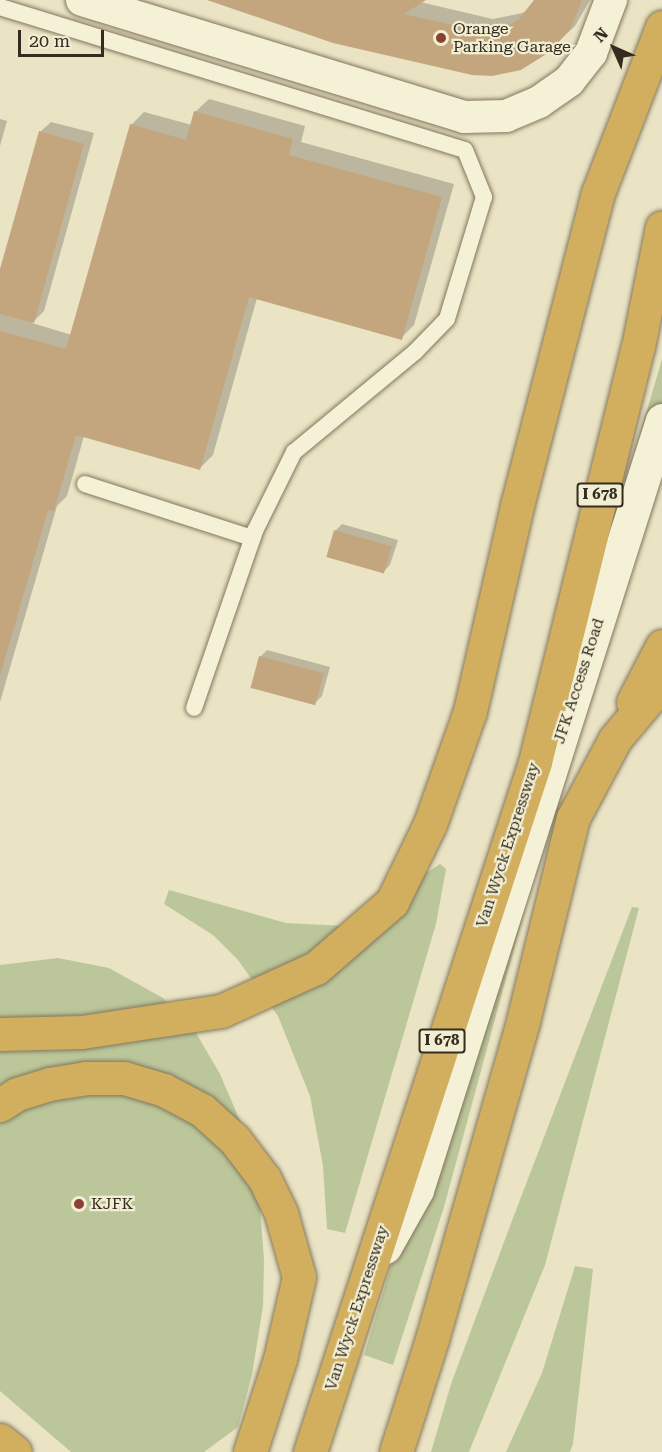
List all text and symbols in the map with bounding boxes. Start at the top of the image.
scale bar [21,18,106,56]
north arrow [584,18,644,78]
place label: Orange Parking Garage [453,19,571,57]
text: N [590,24,612,46]
text: 20 m [29,30,70,51]
marker: Orange Parking Garage [434,31,448,45]
road number: I 678 [576,483,624,507]
street label: JFK Access Road [550,616,608,746]
street label: Van Wyck Expressway [472,760,544,930]
road number: I 678 [418,1029,466,1053]
place label: KJFK [91,1194,133,1214]
marker: KJFK [72,1197,86,1211]
street label: Van Wyck Expressway [321,1223,393,1393]

